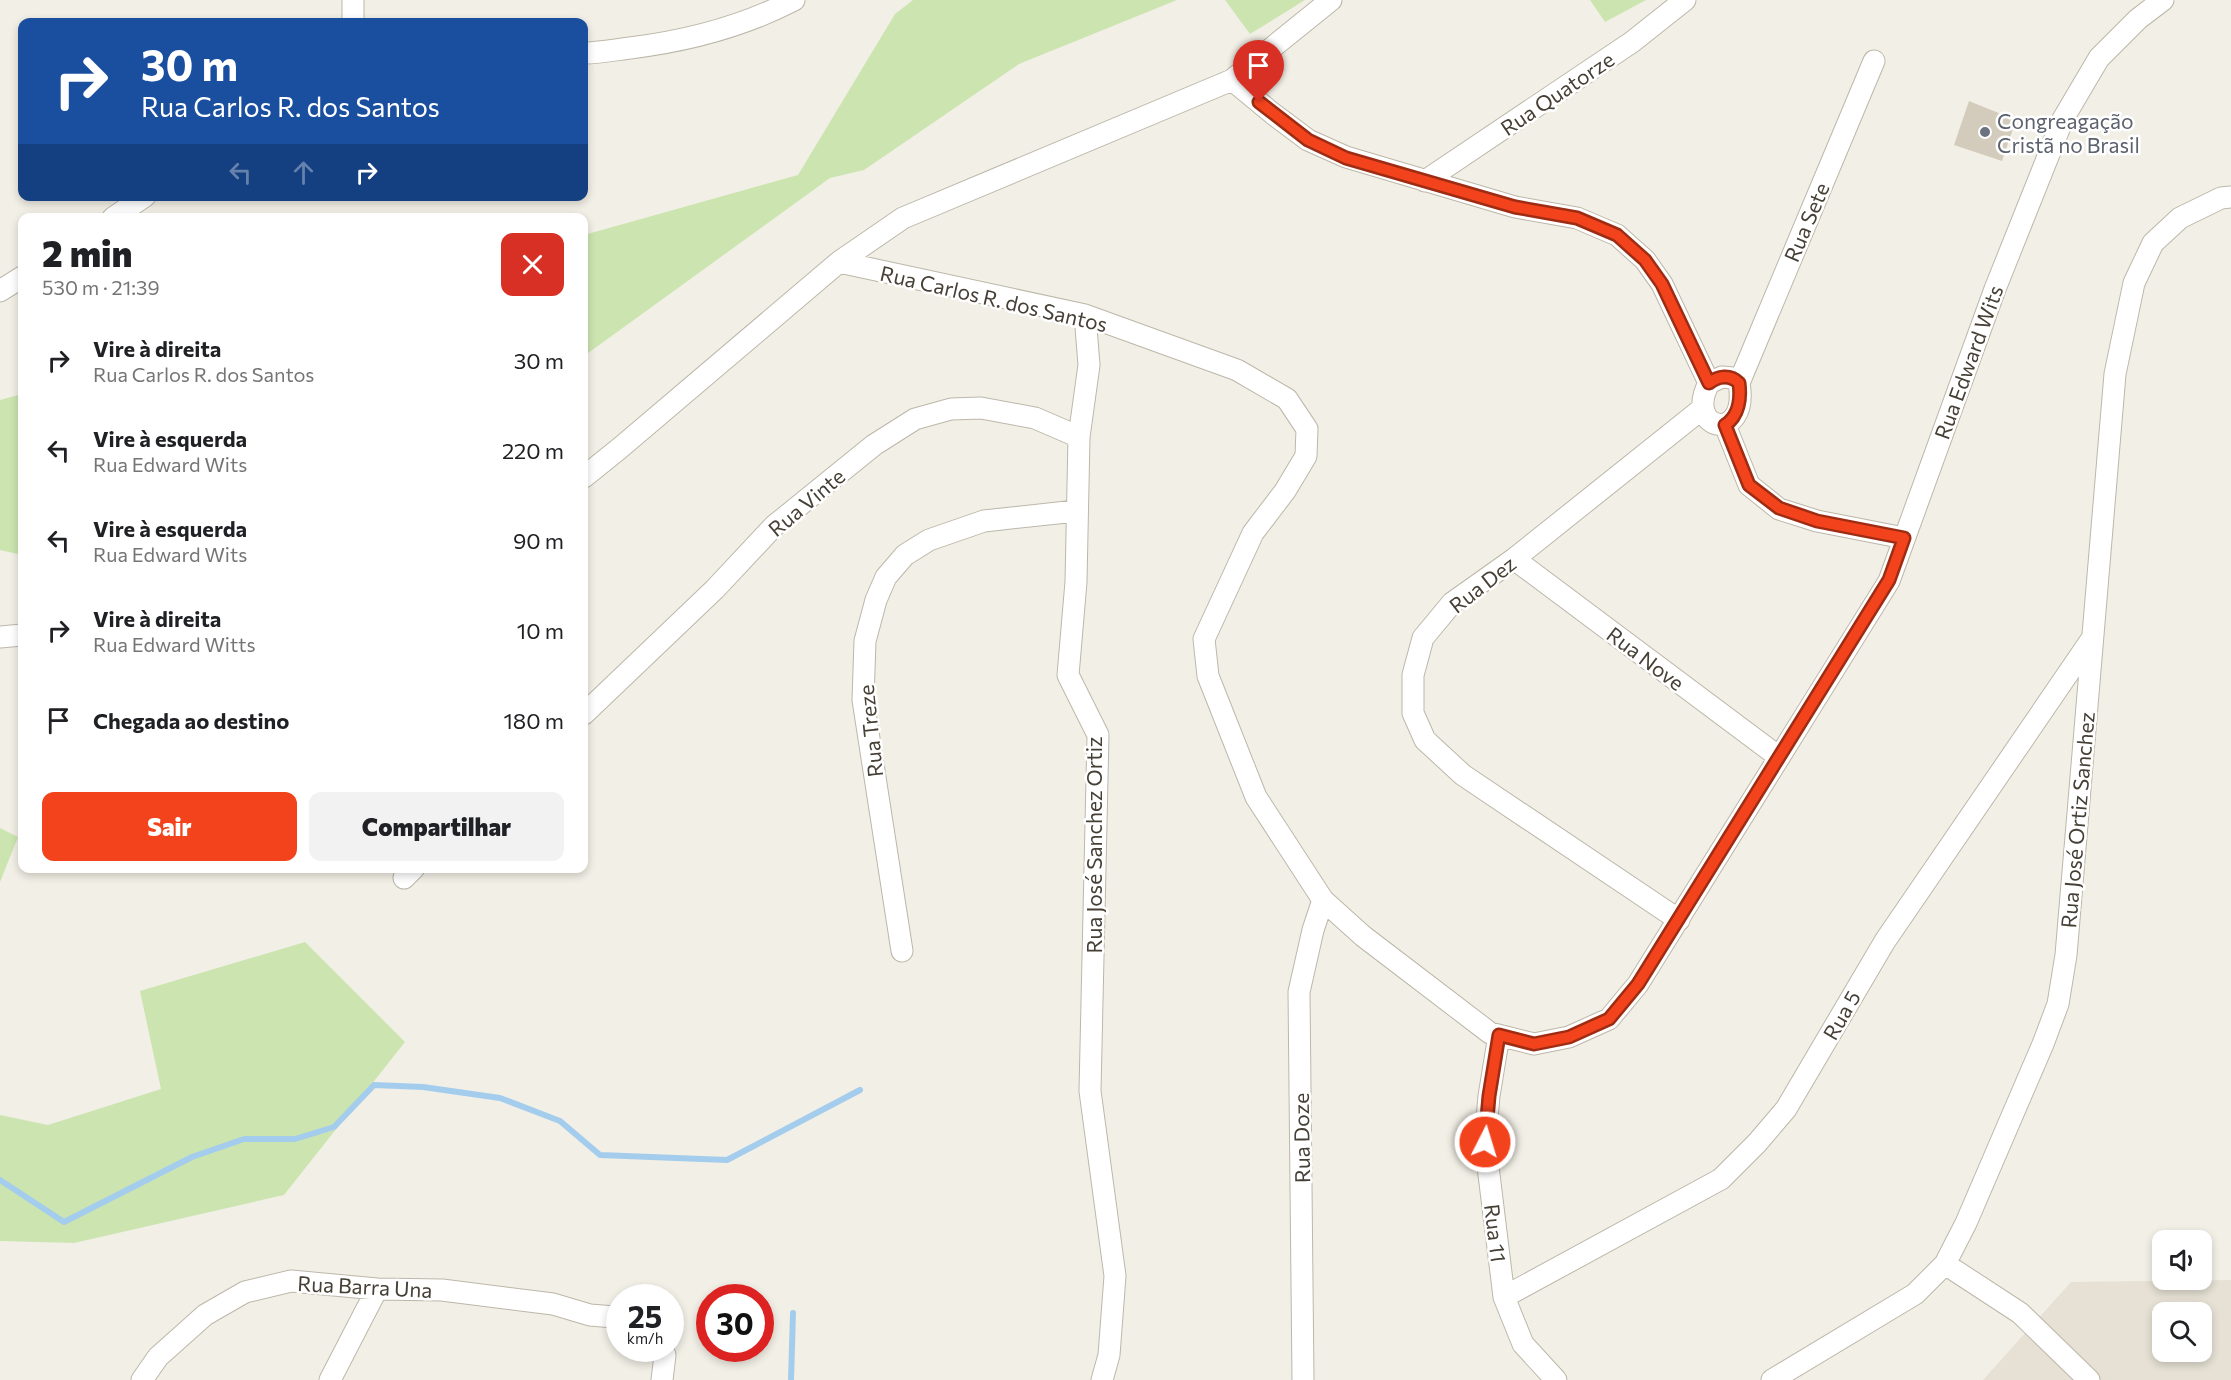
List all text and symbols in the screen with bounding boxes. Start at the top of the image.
text: 30 m [141,38,238,90]
pin [1233,40,1284,102]
icon: right [42,42,120,120]
street label: Rua Quatorze [1496,46,1618,140]
icon: arrive [1242,49,1275,82]
text: Rua Carlos R. dos Santos [141,90,440,123]
place label: Congreagação Cristã no Brasil [1997,108,2140,157]
marker: Congreagação Cristã no Brasil [1978,125,1992,139]
icon: left [224,156,257,189]
icon: ahead [287,156,320,189]
icon: right [350,156,383,189]
street label: Rua Sete [1778,179,1834,265]
text: 2 min [42,230,132,274]
button: close [501,233,564,296]
street label: Rua Carlos R. dos Santos [878,260,1110,336]
text: 530 m · 21:39 [42,275,160,299]
street label: Rua Edward Wits [1929,282,2007,442]
text: Vire à direita [93,335,221,362]
icon: right [42,344,75,377]
text: 30 m [514,347,564,374]
text: Rua Carlos R. dos Santos [93,362,314,386]
text: Vire à esquerda [93,425,247,452]
icon: left [42,434,75,467]
text: 220 m [502,437,564,464]
text: Rua Edward Wits [93,452,247,476]
street label: Rua Vinte [763,463,849,541]
text: Vire à esquerda [93,515,247,542]
icon: left [42,524,75,557]
text: 90 m [513,527,564,554]
text: Rua Edward Wits [93,542,247,566]
street label: Rua Dez [1444,550,1520,618]
text: Vire à direita [93,605,221,632]
icon: right [42,614,75,647]
text: 10 m [517,617,564,644]
street label: Rua Nove [1602,621,1690,695]
text: Rua Edward Witts [93,632,256,656]
street label: Rua Treze [853,683,887,779]
icon: arrive [42,704,75,737]
text: Chegada ao destino [93,707,289,734]
text: 180 m [503,707,564,734]
street label: Rua José Ortiz Sanchez [2055,711,2099,929]
street label: Rua José Sanchez Ortiz [1081,736,1106,954]
button: Sair [42,792,297,861]
button: Compartilhar [309,792,564,861]
street label: Rua 5 [1817,986,1865,1044]
street label: Rua Doze [1288,1093,1314,1183]
position arrow [1453,1110,1517,1174]
street label: Rua 11 [1480,1202,1512,1264]
map controls [2152,1230,2212,1362]
button: sound [2152,1230,2212,1290]
street label: Rua Barra Una [297,1270,433,1302]
speed limit sign: 30 [696,1284,774,1362]
text: 25 [628,1297,662,1334]
button: search [2152,1302,2212,1362]
text: km/h [627,1329,663,1347]

